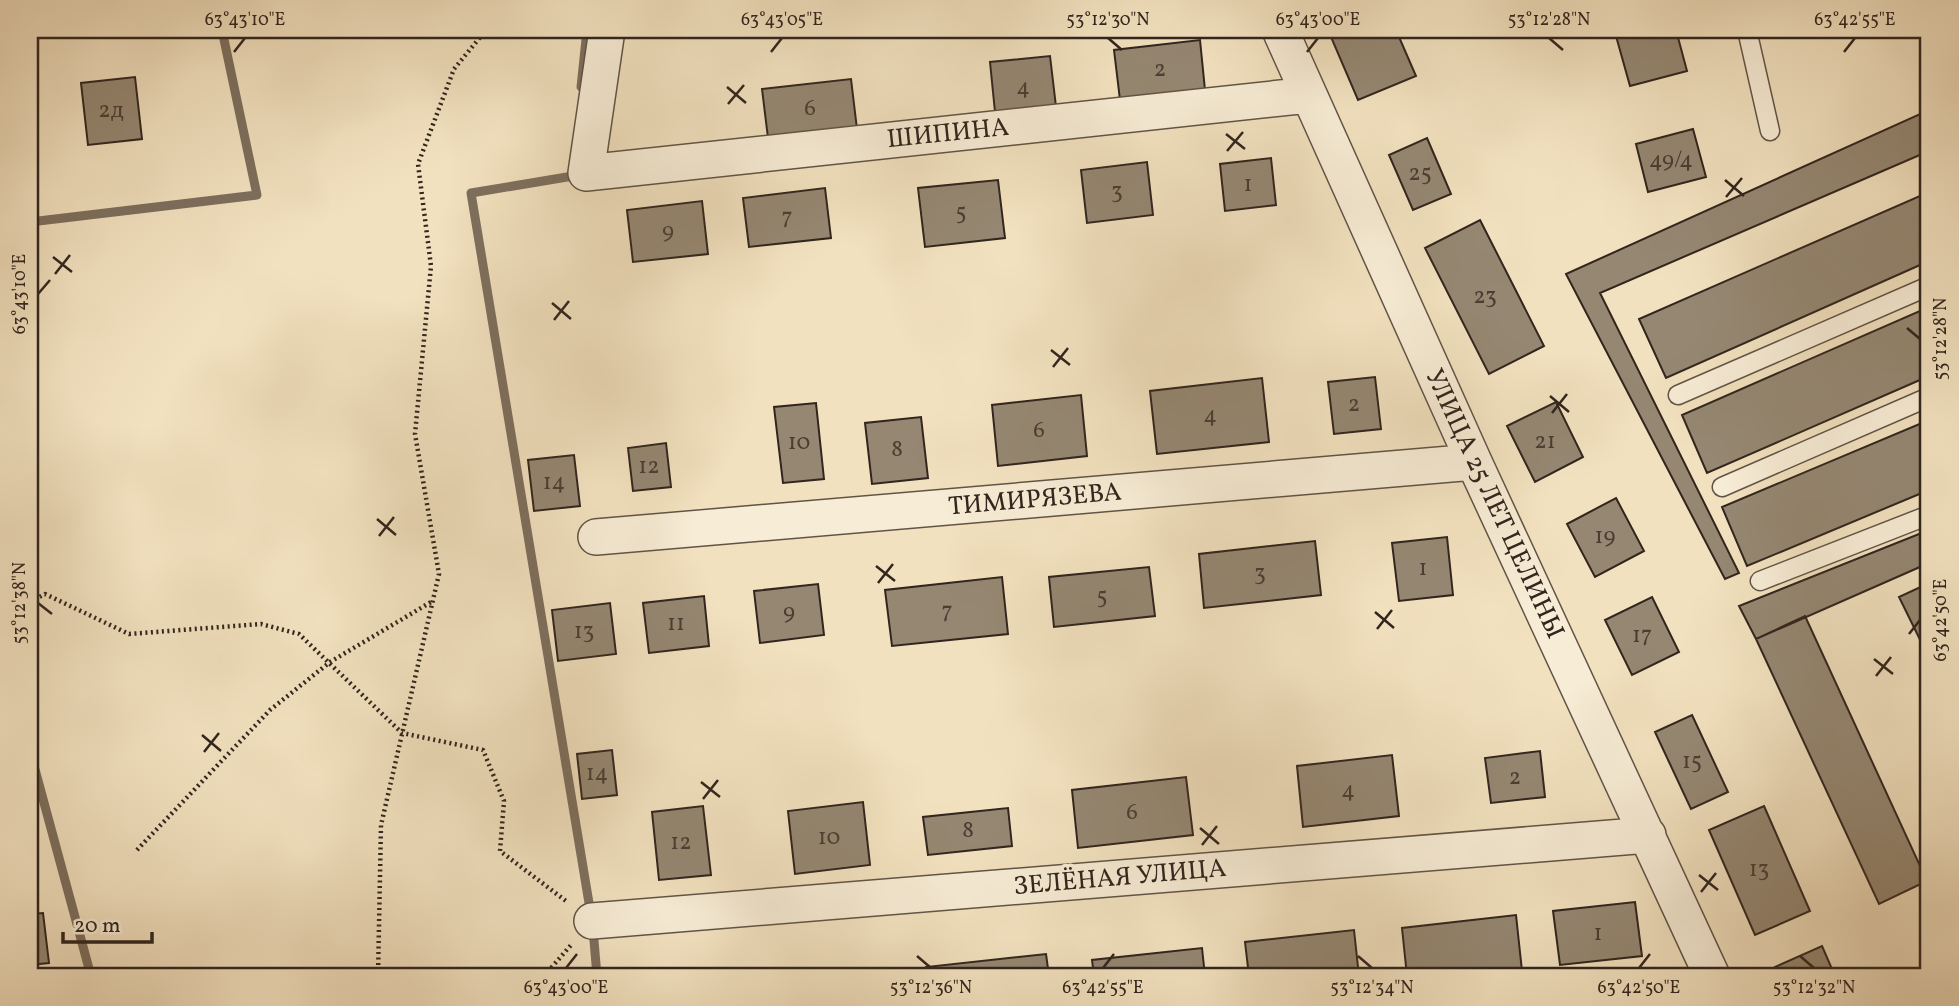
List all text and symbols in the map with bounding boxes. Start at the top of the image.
text: 63°43'10"E [205,8,286,33]
text: 63°43'05"E [741,8,823,33]
text: 53°12'30"N [1066,8,1150,33]
text: 63°43'00"E [1276,8,1360,33]
text: 53°12'28"N [1508,8,1590,33]
text: 63°42'55"E [1814,8,1896,33]
house number: 2 [1154,54,1166,86]
house number: 4 [1016,72,1030,104]
house number: 6 [804,93,816,125]
house number: 2д [98,95,124,127]
street label: ШИПИНА [885,110,1011,158]
house number: 49/4 [1649,145,1693,177]
house number: 25 [1408,158,1432,190]
house number: 1 [1244,169,1252,201]
house number: 3 [1111,176,1123,208]
house number: 5 [955,197,967,229]
house number: 7 [781,202,793,234]
house number: 9 [662,216,674,248]
text: 63°43'10"E [8,253,33,334]
house number: 23 [1473,281,1497,313]
text: 53°12'28"N [1929,298,1954,380]
street label: УЛИЦА 25 ЛЕТ ЦЕЛИНЫ [1416,363,1572,645]
house number: 2 [1348,389,1360,421]
house number: 4 [1203,400,1217,432]
house number: 6 [1033,415,1045,447]
house number: 21 [1534,426,1556,458]
house number: 10 [788,427,810,459]
house number: 8 [891,434,903,466]
house number: 12 [638,451,660,483]
house number: 14 [543,467,565,499]
street label: ТИМИРЯЗЕВА [947,474,1123,526]
house number: 19 [1595,521,1615,553]
house number: 1 [1419,553,1427,585]
house number: 3 [1254,558,1266,590]
text: 53°12'38"N [8,562,33,644]
text: 63°42'50"E [1929,578,1954,661]
house number: 5 [1096,581,1108,613]
house number: 7 [941,596,953,628]
house number: 9 [783,597,795,629]
house number: 11 [667,608,685,640]
house number: 13 [574,616,594,648]
house number: 17 [1632,620,1652,652]
house number: 15 [1682,746,1702,778]
house number: 14 [586,758,608,790]
house number: 2 [1509,762,1521,794]
house number: 4 [1341,775,1355,807]
house number: 6 [1126,797,1138,829]
house number: 8 [962,815,974,847]
house number: 10 [818,822,840,854]
house number: 12 [670,827,692,859]
street label: ЗЕЛЁНАЯ УЛИЦА [1012,851,1228,905]
house number: 13 [1749,854,1769,886]
scale bar [63,901,152,945]
text: 20 m [74,912,120,941]
house number: 1 [1594,918,1602,950]
text: 63°43'00"E [524,976,608,1001]
text: 53°12'36"N [890,976,972,1001]
text: 63°42'55"E [1062,976,1144,1001]
text: 53°12'34"N [1330,976,1414,1001]
text: 63°42'50"E [1598,976,1681,1001]
text: 53°12'32"N [1773,976,1855,1001]

